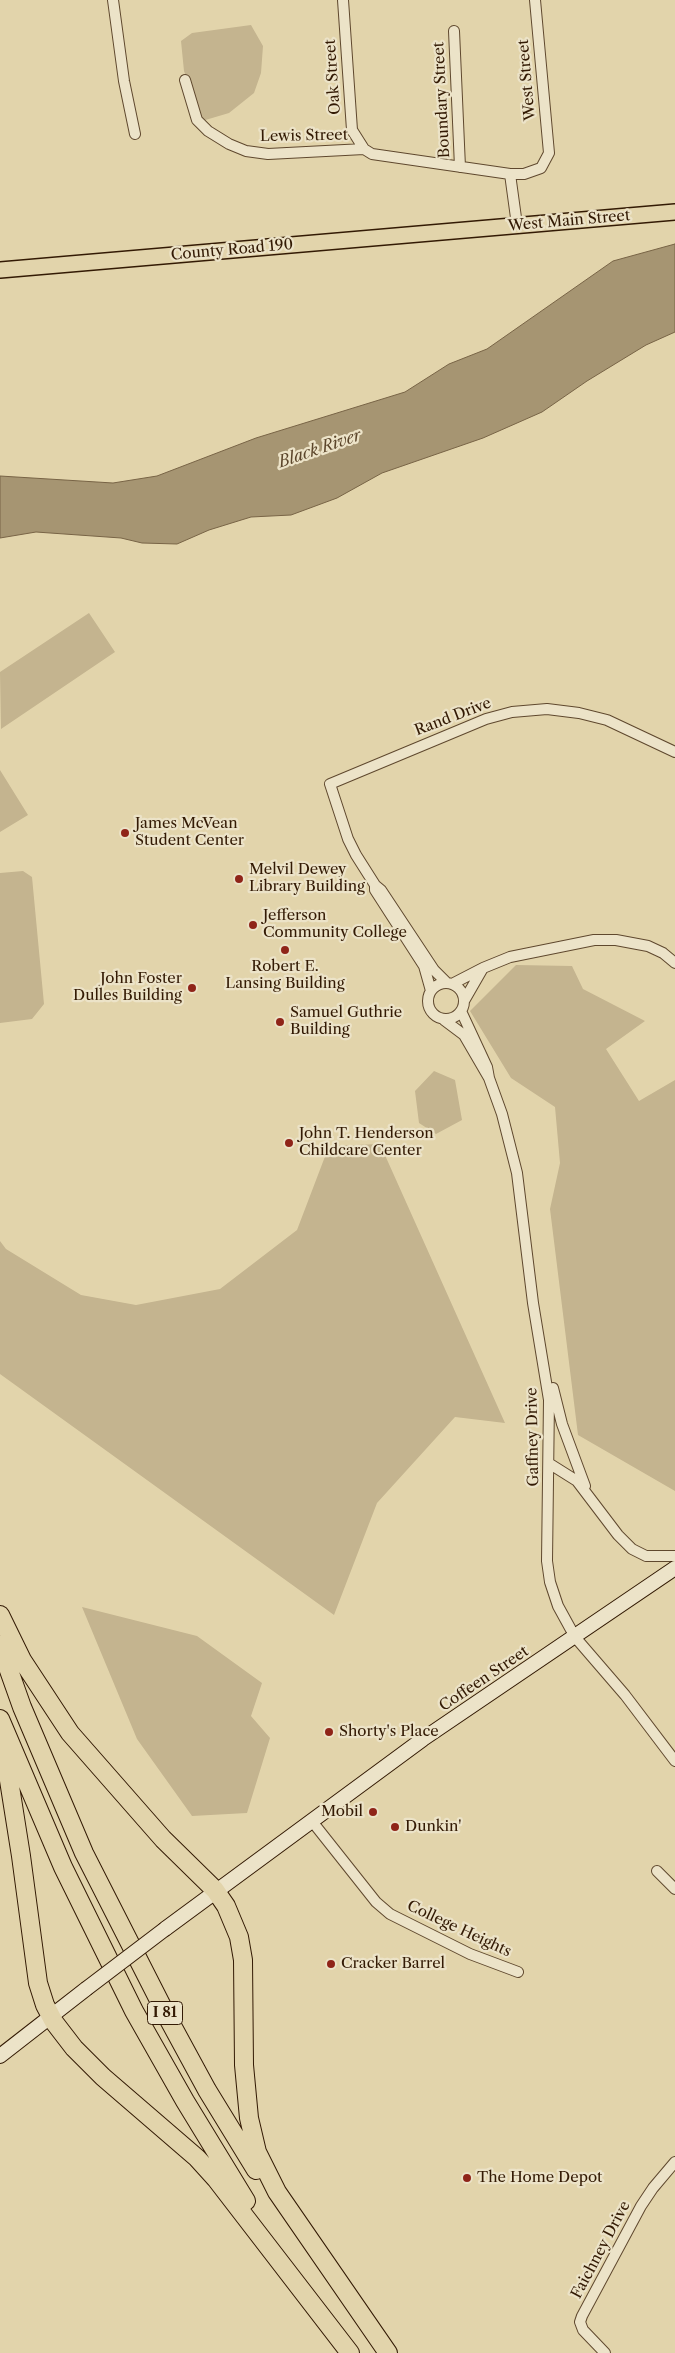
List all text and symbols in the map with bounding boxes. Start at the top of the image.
street label: West Street [514,38,540,122]
street label: Oak Street [321,39,345,115]
street label: Boundary Street [430,41,454,159]
street label: Lewis Street [260,126,348,146]
street label: West Main Street [507,207,631,235]
street label: County Road 190 [170,236,294,264]
water label: Black River [276,426,364,472]
street label: Rand Drive [412,694,494,740]
place label: James McVean Student Center [135,815,244,850]
marker: James McVean Student Center [119,827,131,839]
place label: Melvil Dewey Library Building [249,861,365,896]
marker: Melvil Dewey Library Building [233,873,245,885]
place label: Jefferson Community College [263,907,407,942]
marker: Jefferson Community College [247,919,259,931]
marker: Robert E. Lansing Building [279,944,291,956]
place label: Robert E. Lansing Building [225,958,345,993]
place label: John Foster Dulles Building [73,970,182,1005]
marker: John Foster Dulles Building [186,982,198,994]
place label: Samuel Guthrie Building [290,1004,402,1039]
marker: Samuel Guthrie Building [274,1016,286,1028]
place label: John T. Henderson Childcare Center [299,1125,434,1160]
marker: John T. Henderson Childcare Center [283,1137,295,1149]
street label: Gaffney Drive [523,1387,543,1487]
street label: Coffeen Street [436,1643,532,1715]
place label: Shorty's Place [339,1723,439,1741]
marker: Shorty's Place [323,1726,335,1738]
place label: Mobil [321,1803,363,1821]
marker: Mobil [367,1806,379,1818]
place label: Dunkin' [405,1818,461,1836]
marker: Dunkin' [389,1821,401,1833]
street label: College Heights [404,1897,514,1961]
place label: Cracker Barrel [341,1955,445,1973]
marker: Cracker Barrel [325,1958,337,1970]
road number: I 81 [148,2002,182,2025]
place label: The Home Depot [477,2169,602,2187]
marker: The Home Depot [461,2172,473,2184]
street label: Faichney Drive [568,2198,634,2302]

